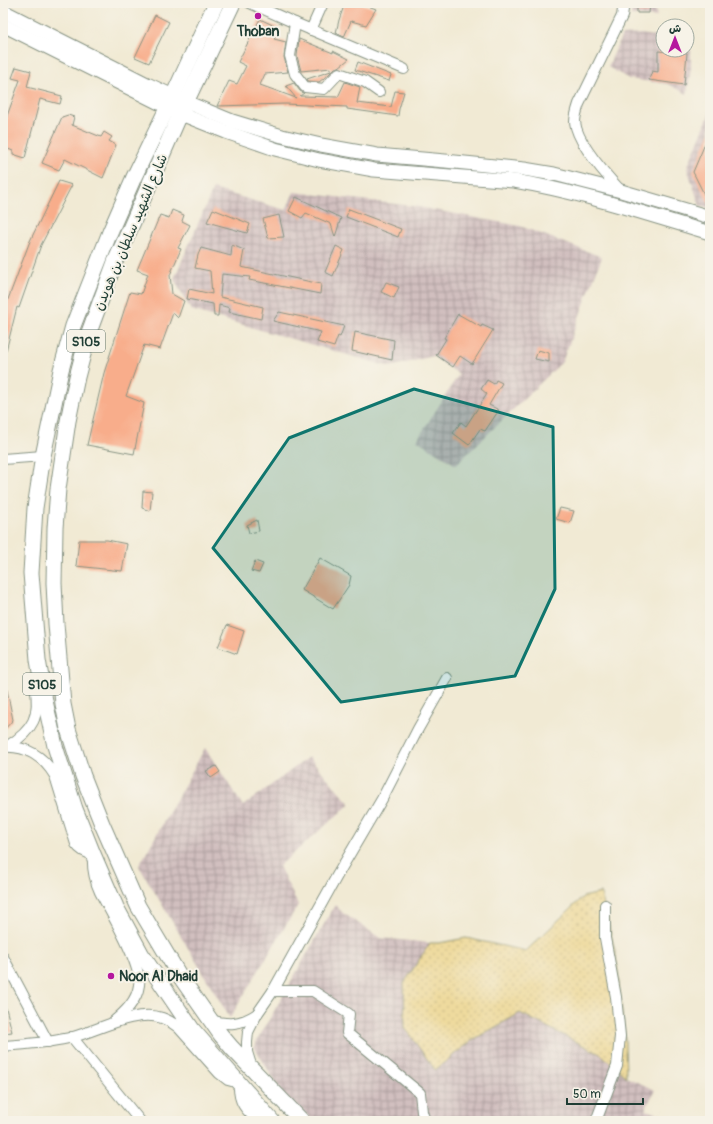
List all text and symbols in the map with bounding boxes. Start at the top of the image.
marker: Thoban [253,11,263,21]
north arrow [655,18,695,58]
text: ش [669,22,681,35]
place label: Thoban [236,23,279,40]
street label: شارع الشهيد سلطان بن هويدن [90,151,172,313]
road number: S105 [67,330,105,352]
road number: S105 [23,673,61,695]
place label: Noor Al Dhaid [119,968,198,985]
marker: Noor Al Dhaid [106,971,116,981]
scale bar [567,1080,643,1106]
text: 50 m [573,1087,601,1102]

